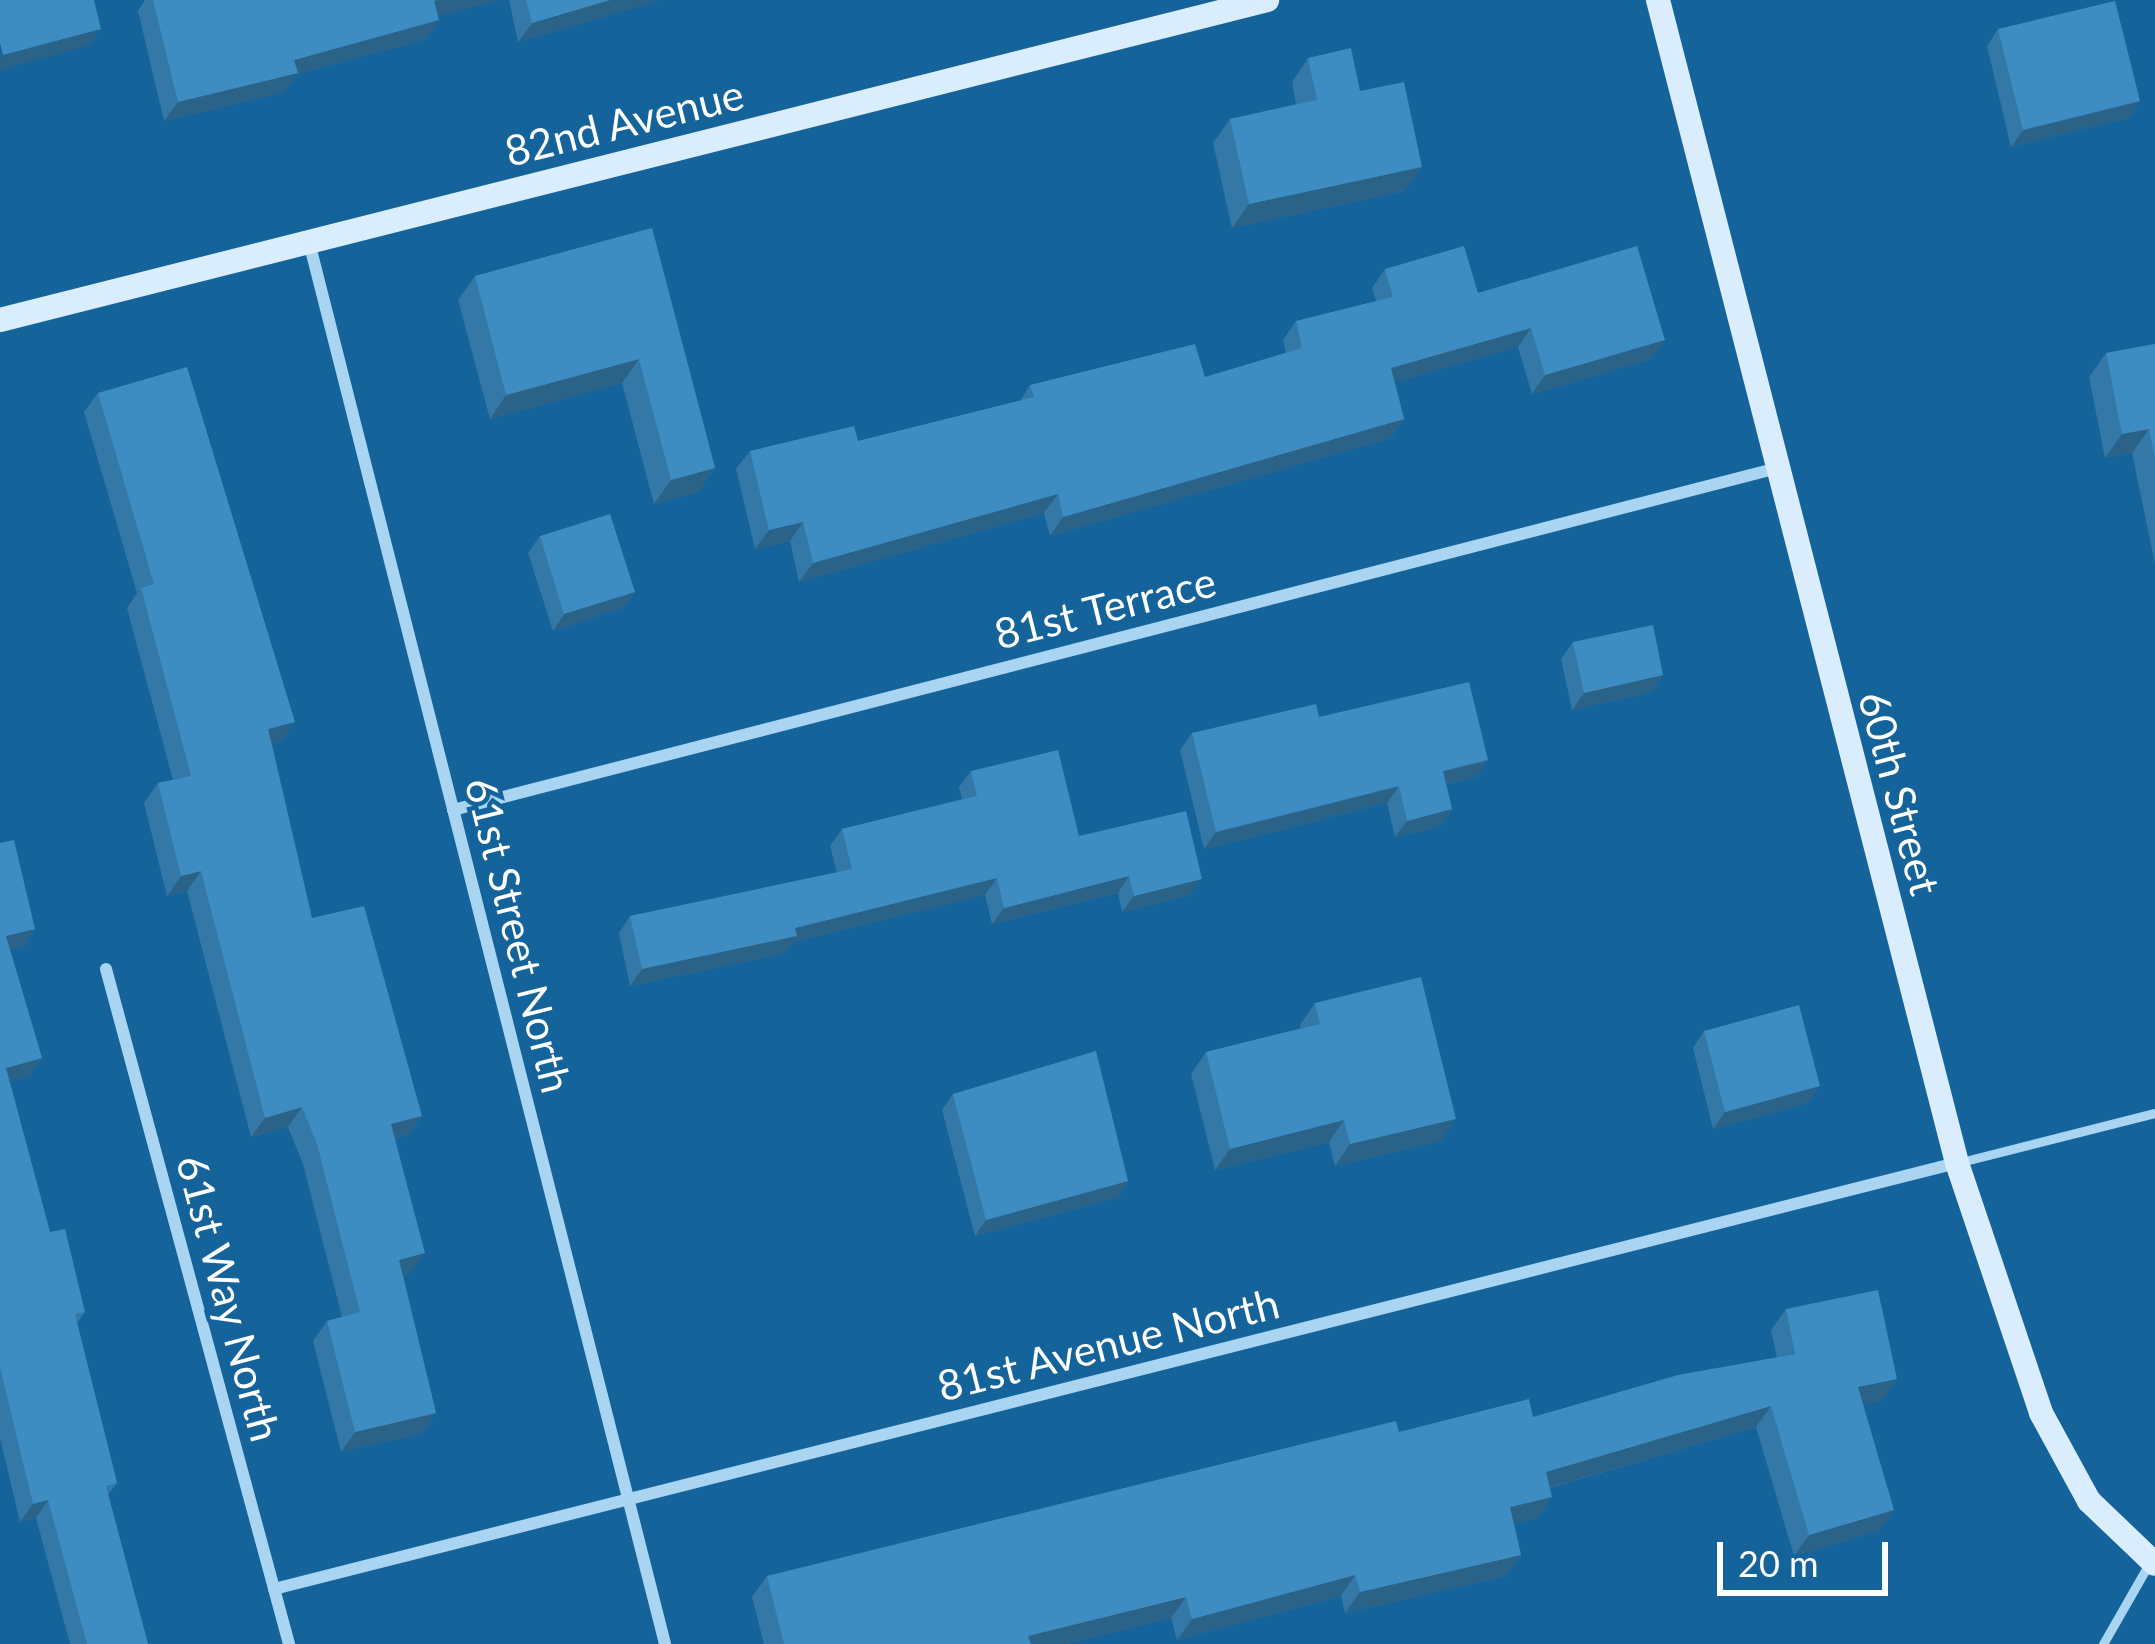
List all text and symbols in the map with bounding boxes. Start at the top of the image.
street label: 82nd Avenue [499,68,749,176]
street label: 81st Terrace [989,555,1221,659]
street label: 60th Street [1849,686,1951,900]
street label: 61st Street North [455,772,583,1098]
street label: 61st Way North [166,1149,292,1447]
street label: 81st Avenue North [931,1277,1285,1411]
scale bar [1723,1518,1894,1592]
text: 20 m [1738,1541,1819,1585]

